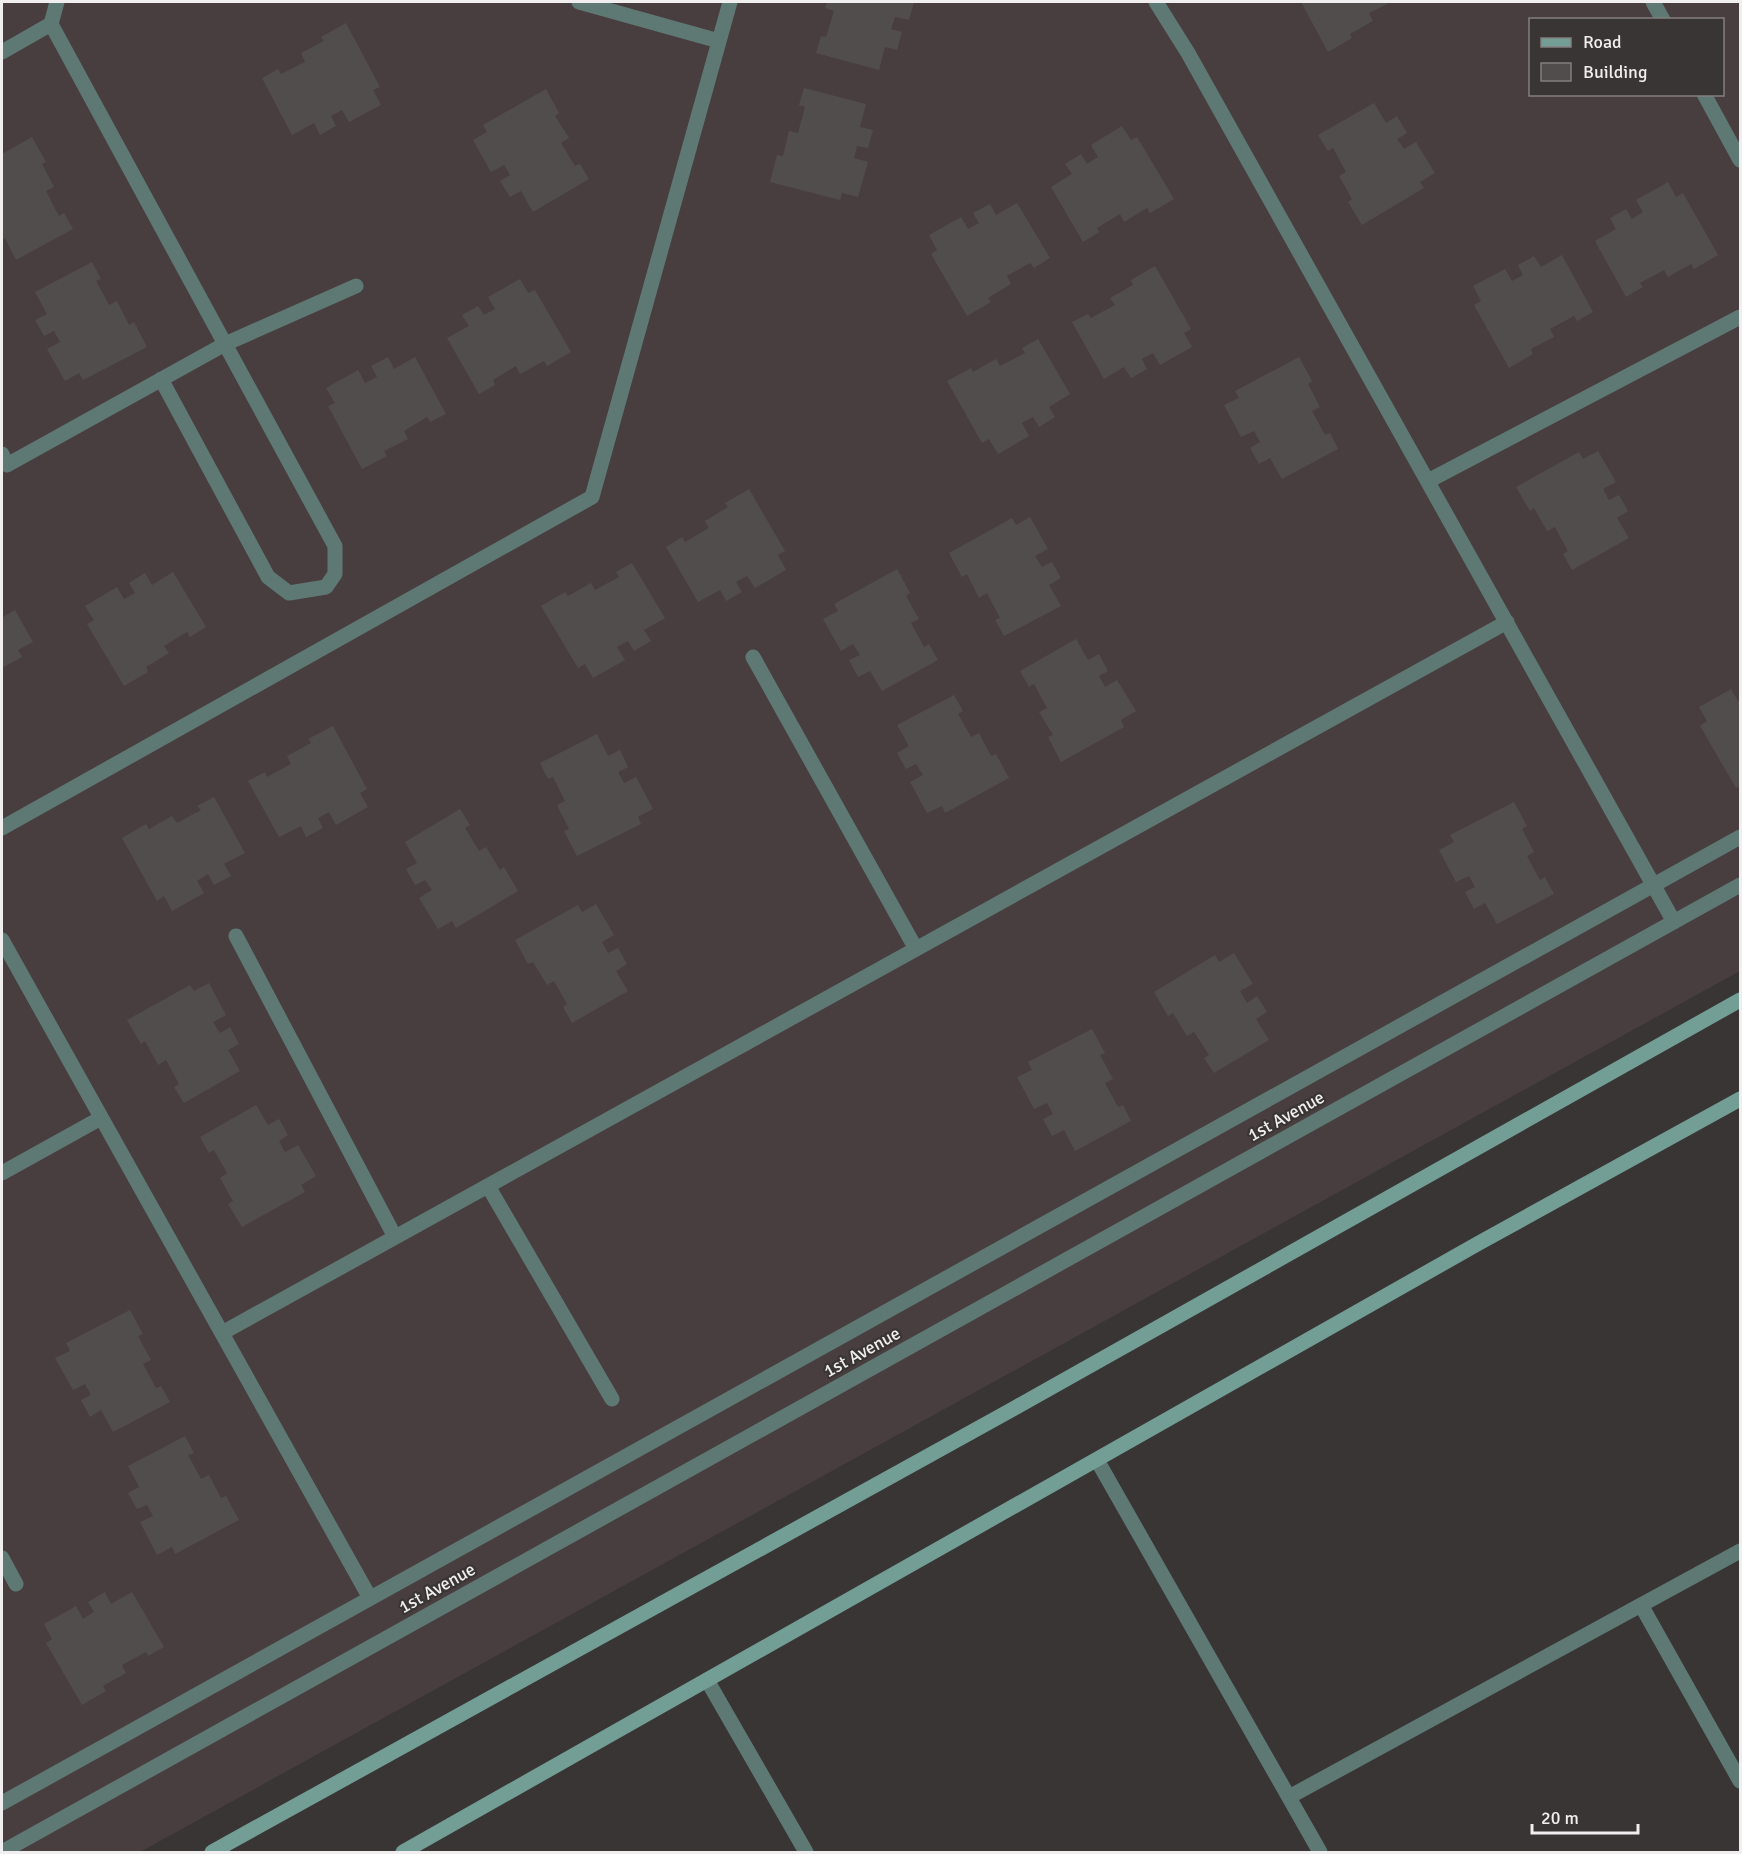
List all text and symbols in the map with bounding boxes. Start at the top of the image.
legend [1529,18,1724,96]
text: Road [1583,31,1622,53]
text: Building [1583,61,1647,83]
street label: 1st Avenue [1244,1086,1328,1146]
street label: 1st Avenue [820,1322,904,1382]
street label: 1st Avenue [395,1558,479,1618]
scale bar [1532,1797,1638,1835]
text: 20 m [1541,1807,1579,1829]

